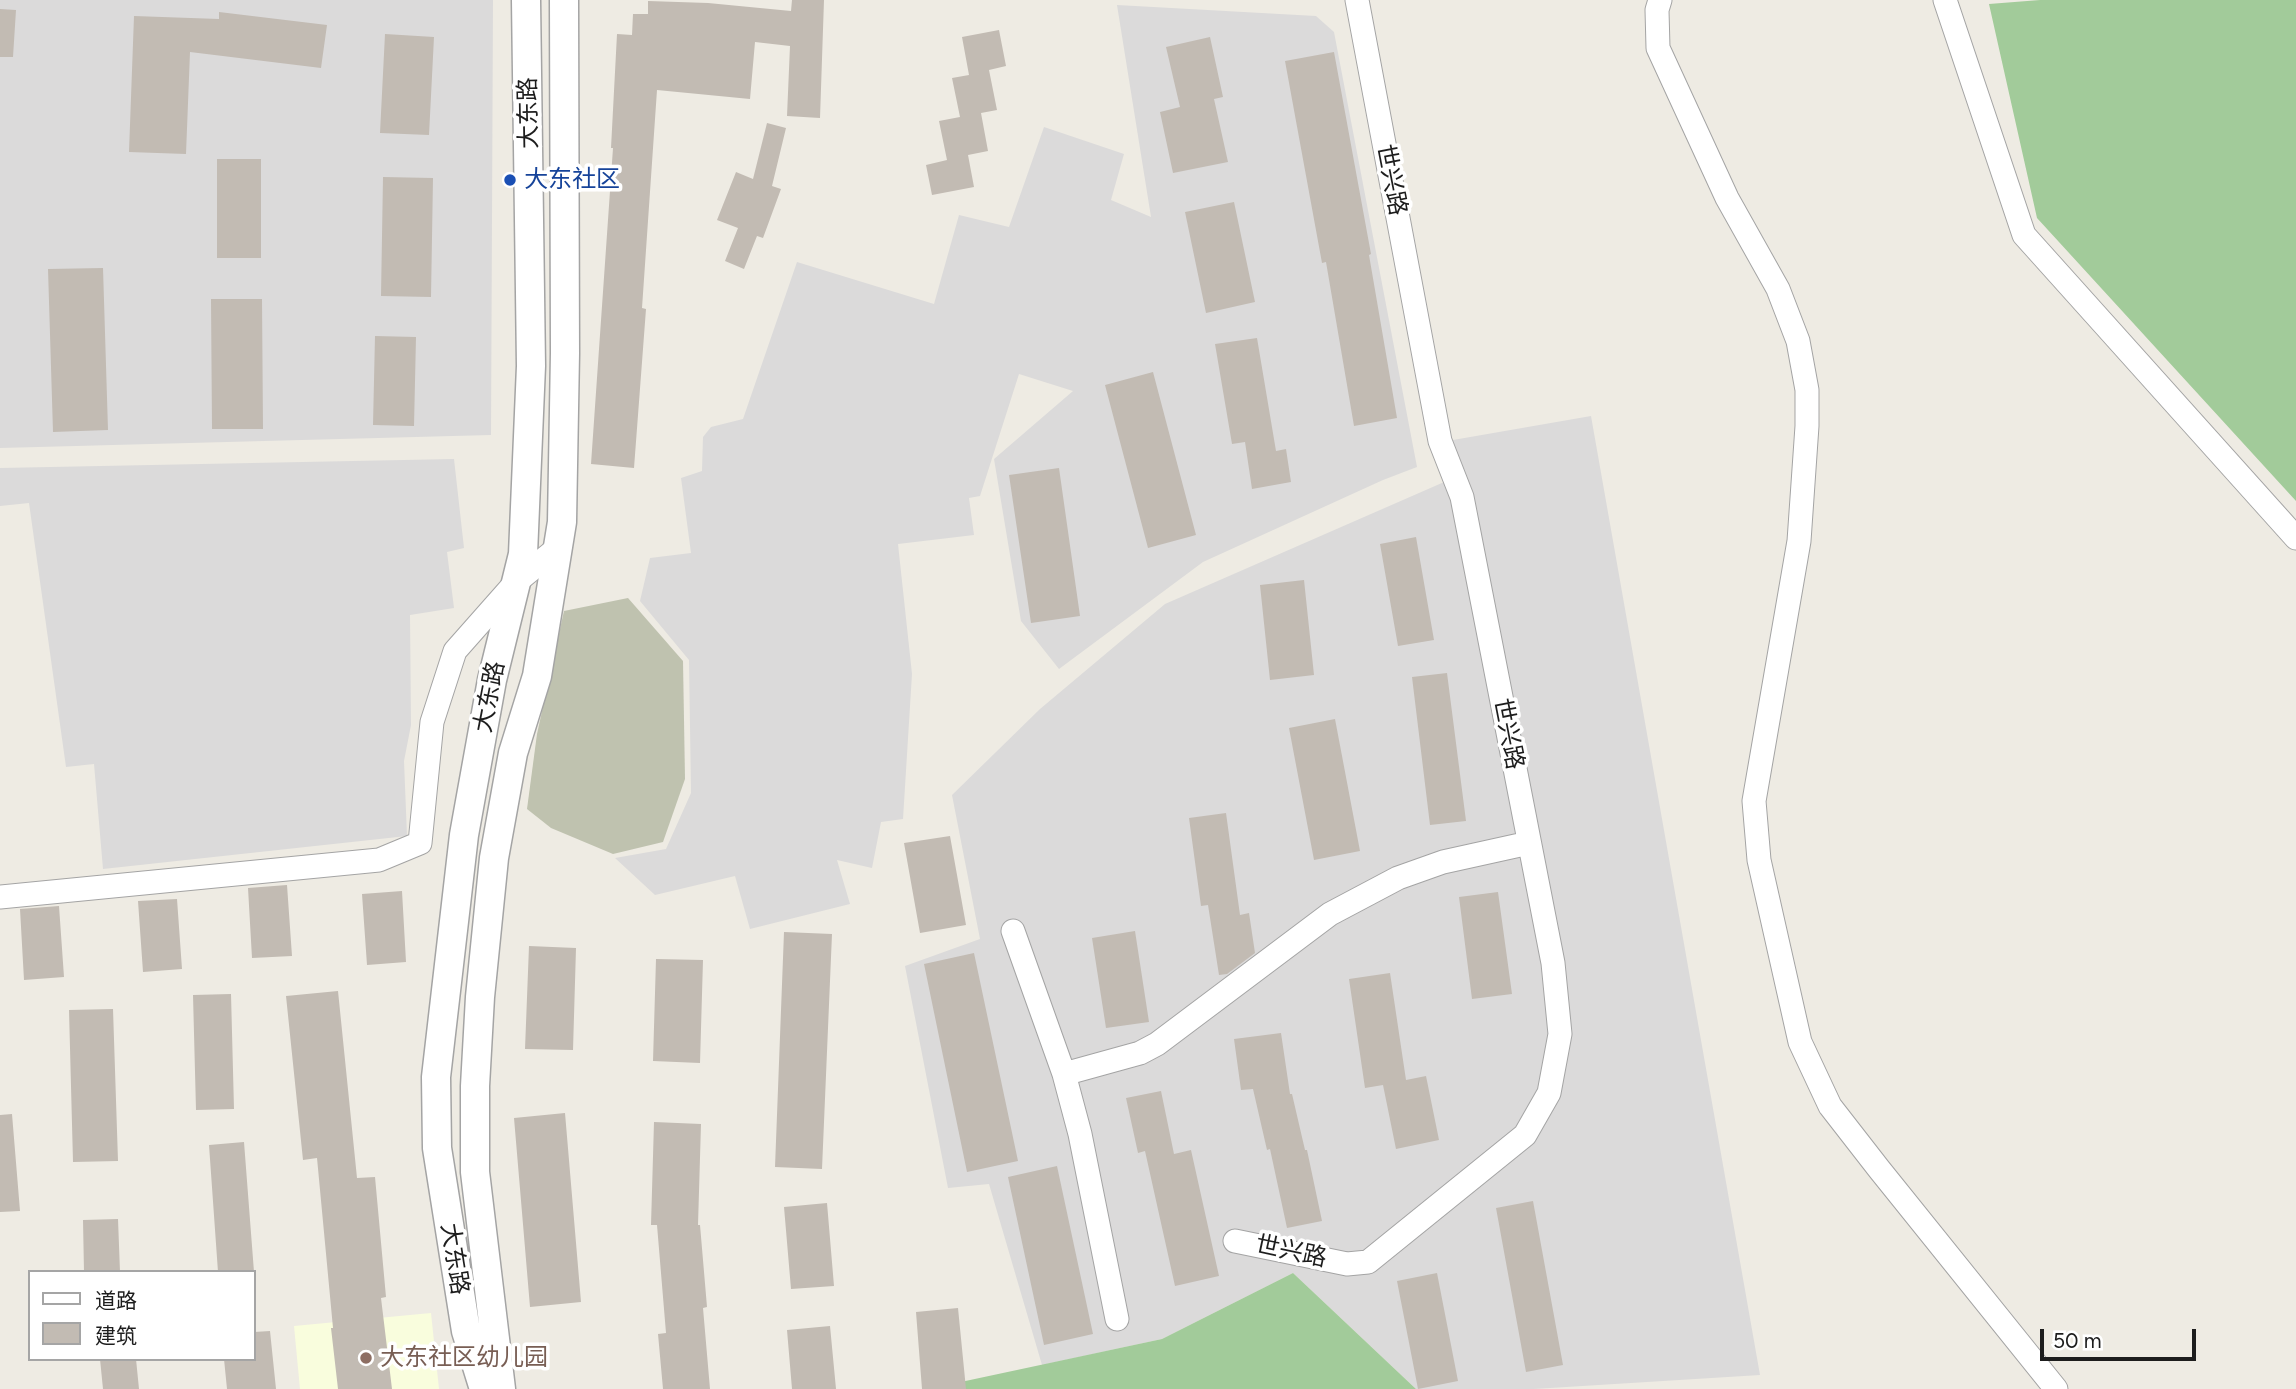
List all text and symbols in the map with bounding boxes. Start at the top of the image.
street label: 大东路 [514,77,544,149]
street label: 世兴路 [1370,142,1412,218]
place label: 大东社区 [524,166,620,194]
marker: 大东社区 [502,172,518,188]
street label: 大东路 [469,659,511,735]
street label: 世兴路 [1487,696,1529,772]
street label: 大东路 [434,1221,474,1297]
street label: 世兴路 [1253,1230,1329,1274]
legend [28,1270,256,1361]
text: 道路 [95,1288,137,1313]
scale bar [2044,1316,2200,1360]
text: 建筑 [95,1323,137,1348]
text: 50 m [2053,1328,2102,1353]
place label: 大东社区幼儿园 [380,1344,548,1372]
marker: 大东社区幼儿园 [358,1350,374,1366]

